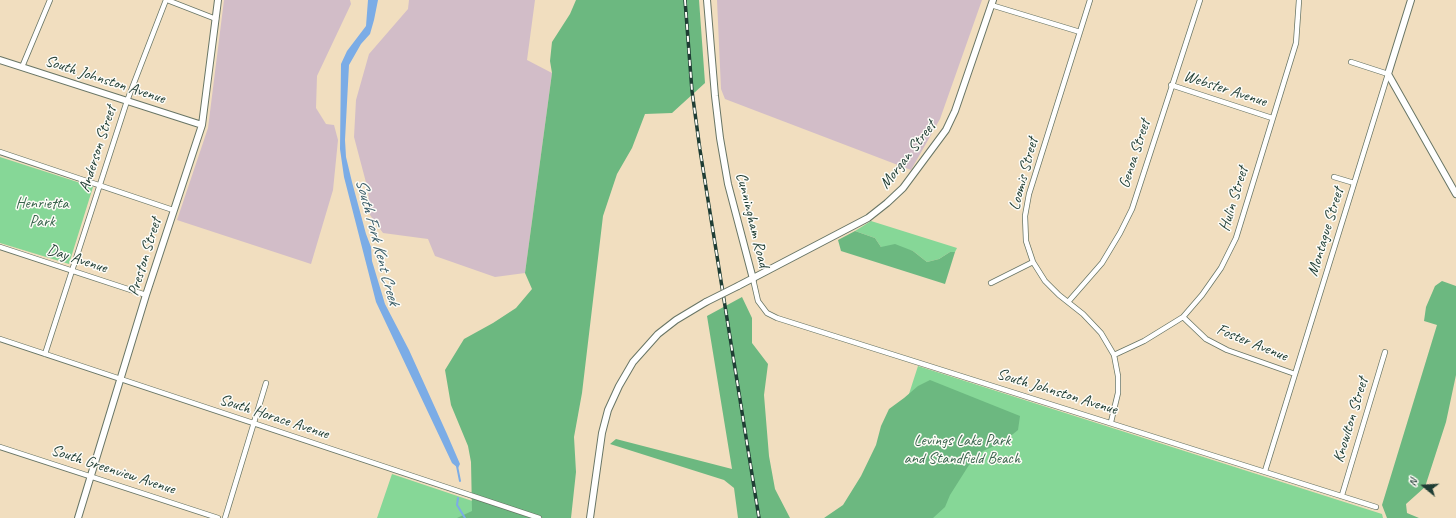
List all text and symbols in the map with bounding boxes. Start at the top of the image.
street label: South Johnston Avenue [43,52,167,108]
street label: Webster Avenue [1181,67,1269,111]
street label: Anderson Street [75,104,121,194]
street label: Morgan Street [876,117,940,193]
street label: Genoa Street [1115,117,1155,191]
street label: Loomis Street [1005,136,1043,212]
street label: Hulin Street [1215,164,1253,234]
street label: Cunningham Road [731,171,773,269]
water label: South Fork Kent Creek [350,177,404,307]
street label: Montague Street [1303,185,1349,279]
park label: Henrietta Park [16,194,68,232]
street label: Preston Street [124,216,166,298]
street label: Day Avenue [45,240,109,278]
street label: Foster Avenue [1214,320,1290,366]
street label: South Johnston Avenue [994,365,1120,419]
street label: Knowlton Street [1329,375,1373,465]
street label: South Horace Avenue [217,390,331,444]
park label: Levings Lake Park and Standfield Beach [904,431,1020,469]
street label: South Greenview Avenue [49,441,177,499]
north arrow [1404,466,1444,506]
text: N [1405,477,1420,488]

